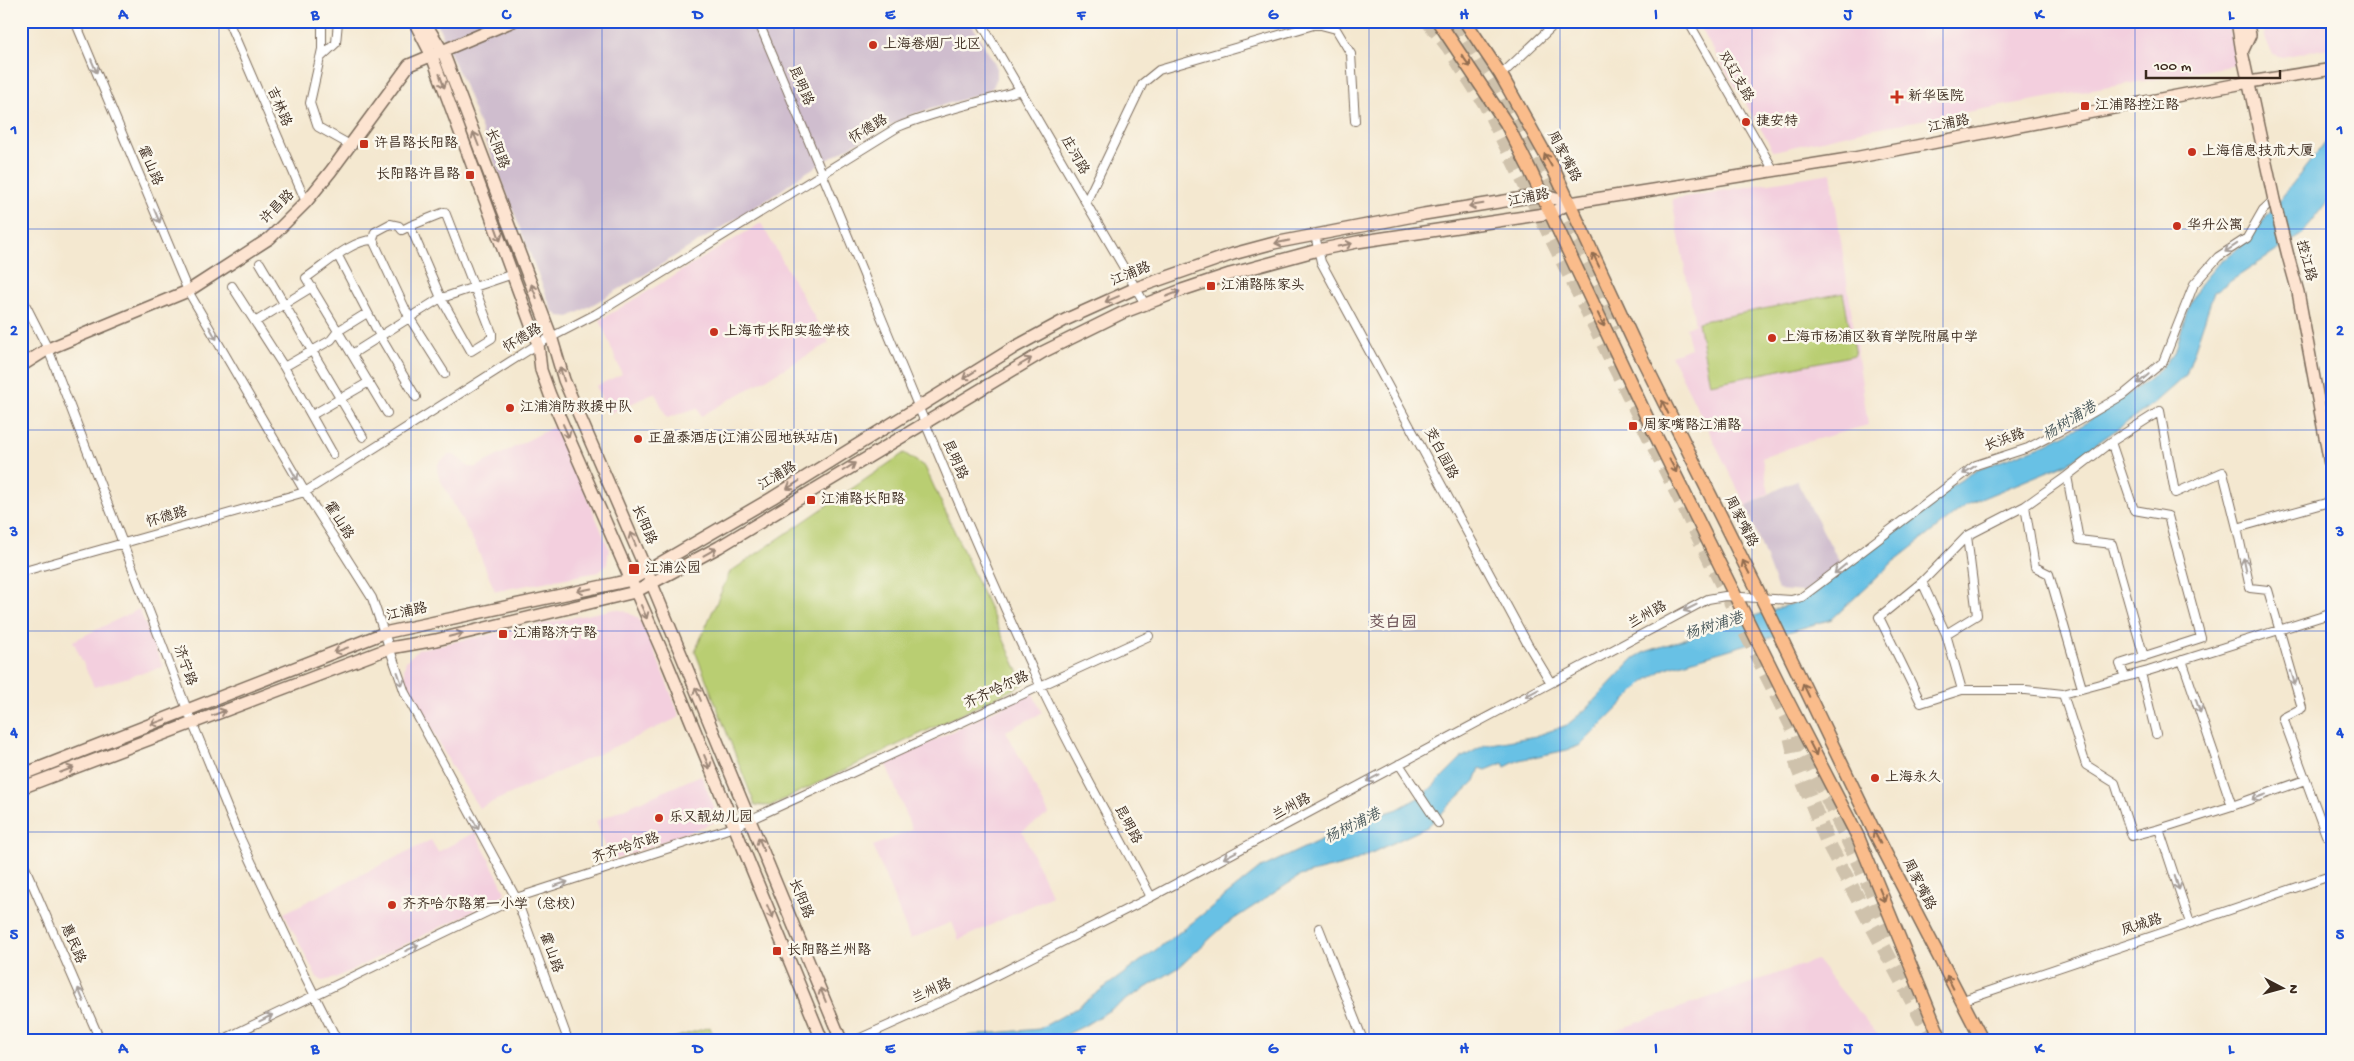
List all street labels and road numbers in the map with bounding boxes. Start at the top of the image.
street label: 双辽支路 [1714,48,1757,105]
street label: 昆明路 [784,63,817,109]
street label: 吉林路 [262,84,295,130]
street label: 怀德路 [846,111,891,148]
street label: 江浦路 [1927,112,1971,137]
street label: 长阳路 [481,126,512,172]
street label: 周家嘴路 [1542,128,1585,186]
street label: 庄河路 [1056,133,1093,178]
street label: 霍山路 [133,143,166,189]
street label: 许昌路 [256,186,299,229]
street label: 江浦路 [1507,186,1551,211]
street label: 控江路 [2291,238,2320,283]
street label: 江浦路 [1108,258,1154,291]
street label: 怀德路 [500,320,545,357]
street label: 茭白园路 [1419,425,1462,483]
street label: 长浜路 [1982,425,2028,456]
street label: 昆明路 [938,437,971,483]
street label: 江浦路 [755,458,800,495]
street label: 周家嘴路 [1720,493,1761,551]
street label: 霍山路 [320,498,357,543]
street label: 长阳路 [627,502,660,548]
street label: 怀德路 [144,503,190,532]
street label: 兰州路 [1625,598,1670,634]
street label: 江浦路 [384,599,429,626]
street label: 济宁路 [169,643,200,689]
street label: 齐齐哈尔路 [961,668,1032,713]
street label: 兰州路 [1269,790,1315,825]
street label: 昆明路 [1110,802,1145,848]
street label: 齐齐哈尔路 [590,829,662,868]
street label: 周家嘴路 [1898,856,1939,914]
street label: 长阳路 [784,876,817,922]
street label: 凤城路 [2119,910,2165,941]
street label: 惠民路 [56,921,89,967]
street label: 霍山路 [535,930,566,976]
street label: 兰州路 [909,975,955,1008]

